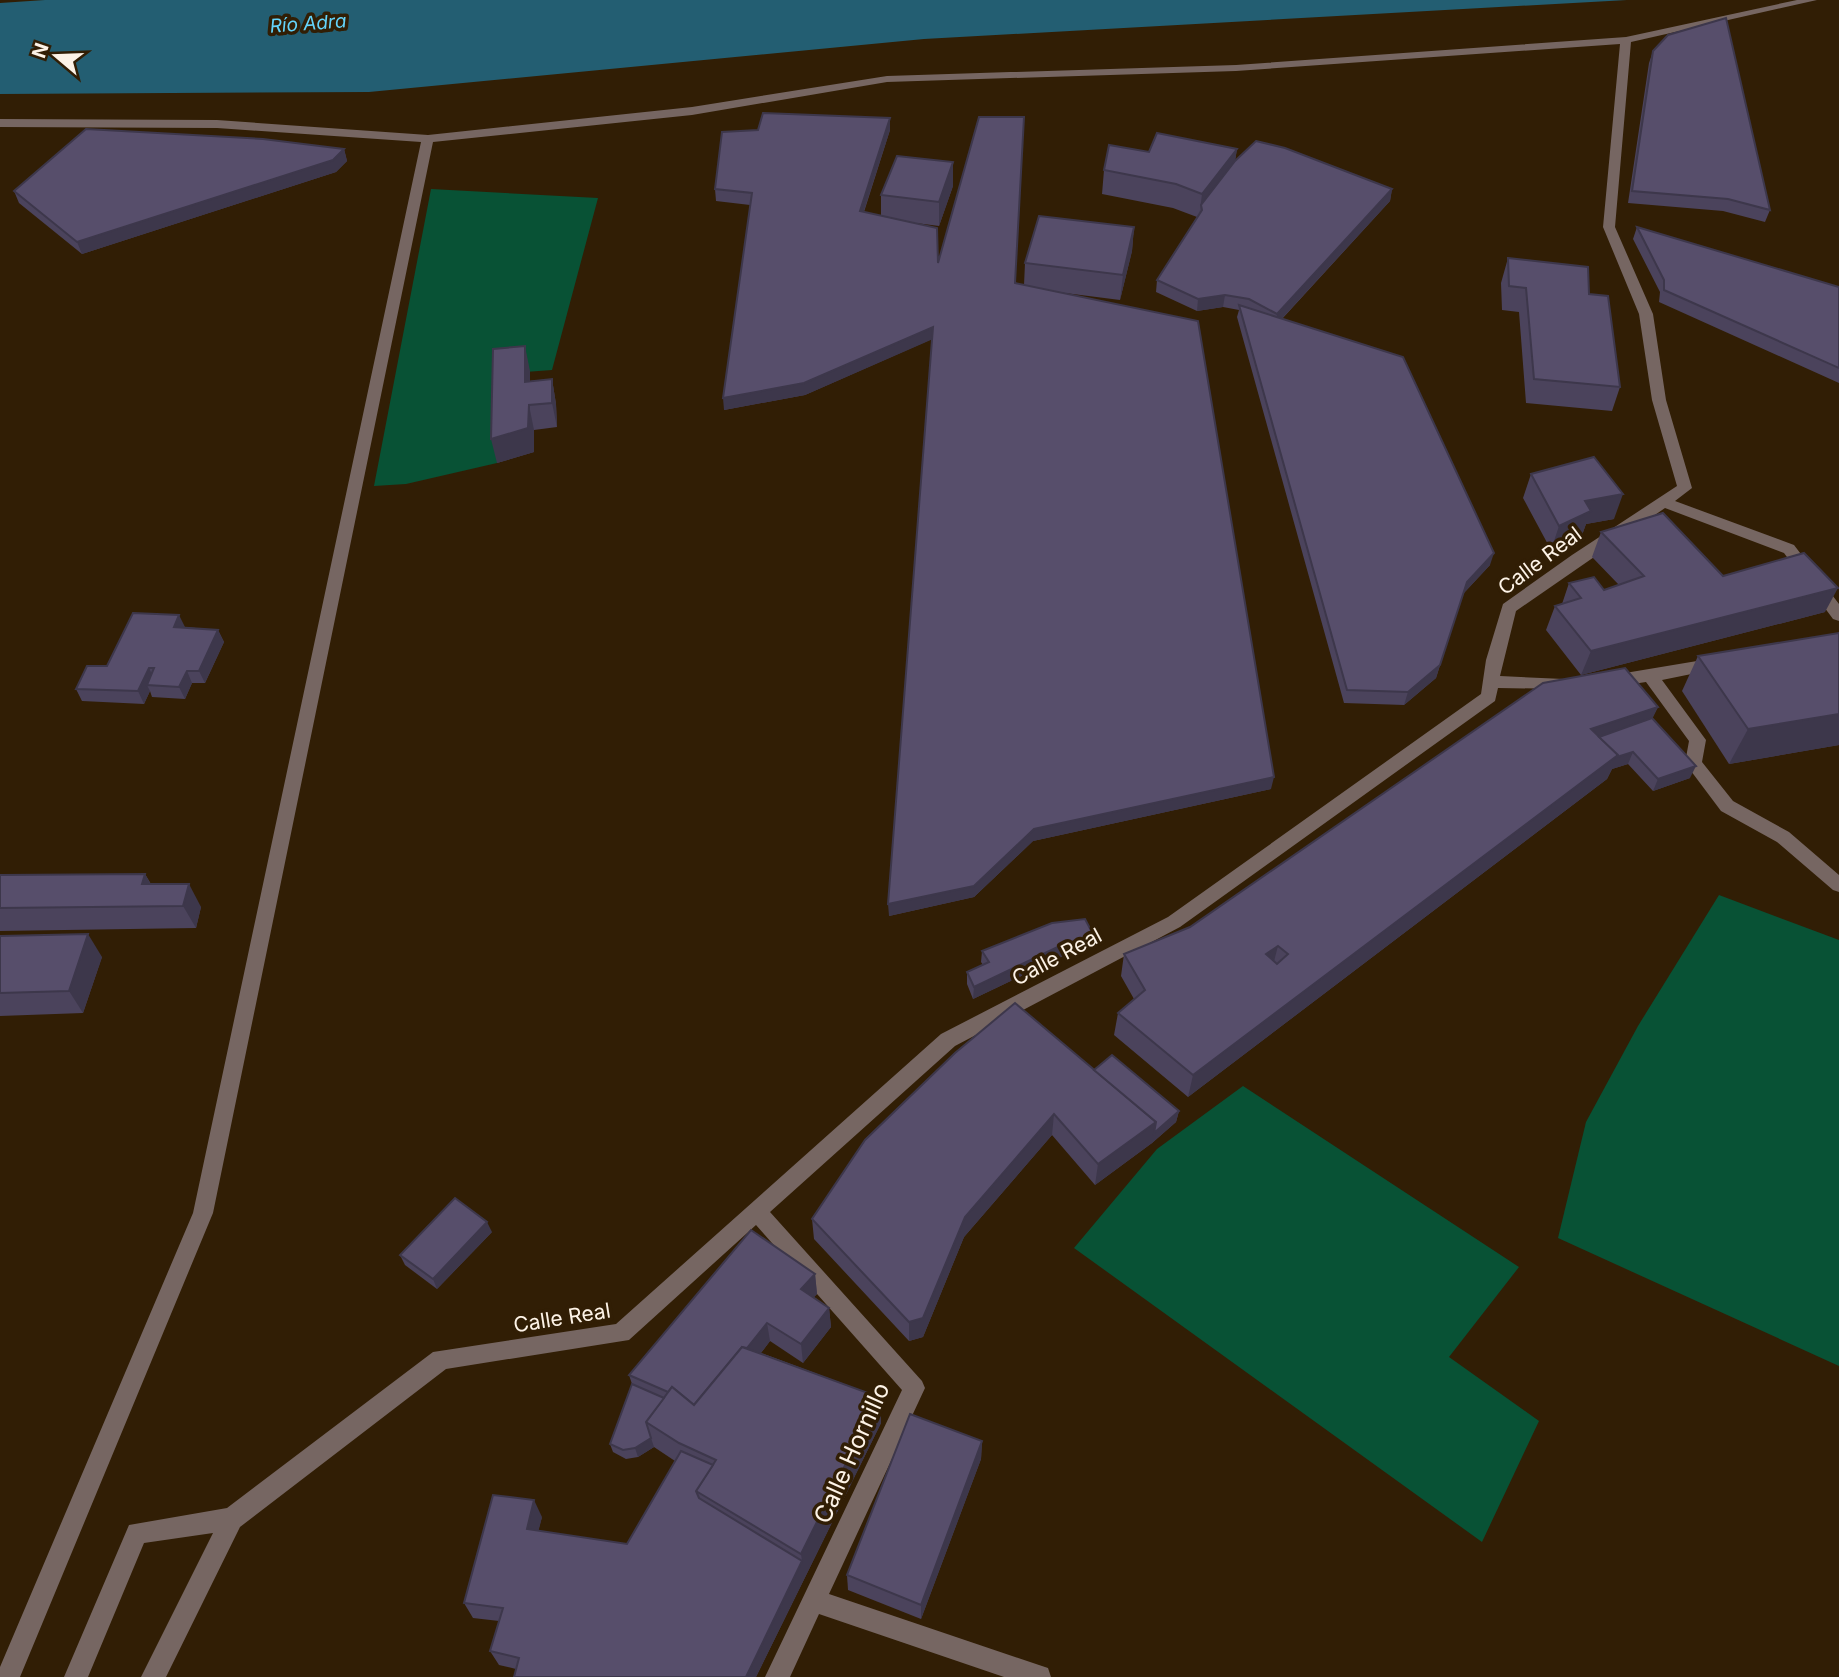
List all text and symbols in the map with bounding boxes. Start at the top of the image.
water label: Río Adra [269,9,347,38]
north arrow [21,21,91,91]
text: N [27,40,54,61]
street label: Calle Real [1493,521,1586,600]
street label: Calle Real [1008,923,1106,991]
street label: Calle Real [512,1297,612,1338]
street label: Calle Hornillo [808,1378,896,1528]

